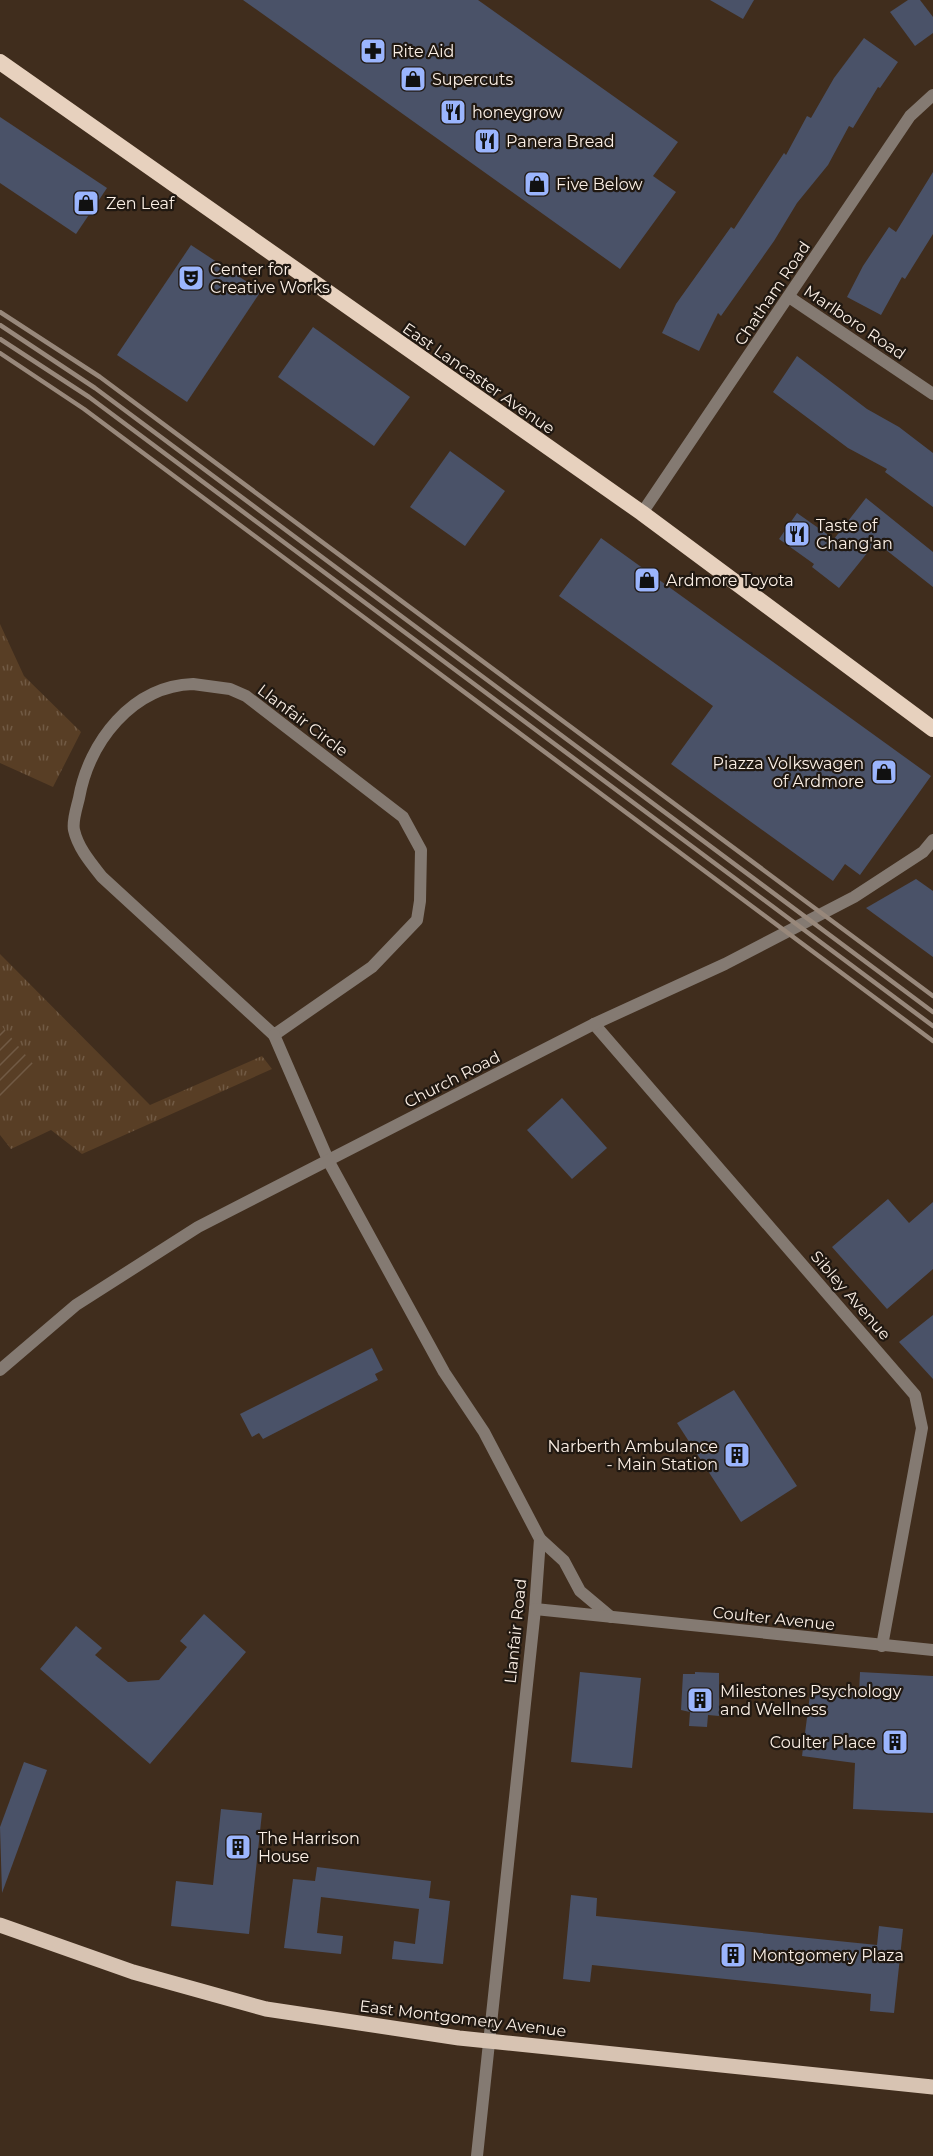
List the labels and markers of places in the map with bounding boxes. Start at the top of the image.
pharmacy icon: Rite Aid [358,36,388,66]
place label: Rite Aid [392,42,454,61]
shop icon: Supercuts [398,64,428,94]
place label: Supercuts [432,70,514,89]
restaurant icon: honeygrow [438,97,468,127]
place label: honeygrow [472,103,563,122]
restaurant icon: Panera Bread [472,126,502,156]
place label: Panera Bread [506,132,615,151]
shop icon: Five Below [522,169,552,199]
place label: Five Below [556,175,643,194]
shop icon: Zen Leaf [71,188,101,218]
place label: Zen Leaf [106,194,175,213]
place label: Center for Creative Works [210,260,330,297]
theatre icon: Center for Creative Works [176,263,206,293]
place label: Taste of Chang'an [816,516,893,553]
restaurant icon: Taste of Chang'an [782,519,812,549]
shop icon: Ardmore Toyota [632,565,662,595]
place label: Ardmore Toyota [666,571,794,590]
place label: Piazza Volkswagen of Ardmore [713,754,864,791]
shop icon: Piazza Volkswagen of Ardmore [869,757,899,787]
place label: Narberth Ambulance - Main Station [547,1437,718,1474]
building icon: Narberth Ambulance - Main Station [722,1440,752,1470]
place label: Milestones Psychology and Wellness [720,1682,902,1719]
building icon: Milestones Psychology and Wellness [685,1685,715,1715]
building icon: Coulter Place [880,1727,910,1757]
place label: Coulter Place [770,1733,876,1752]
place label: The Harrison House [258,1829,360,1866]
building icon: The Harrison House [223,1832,253,1862]
building icon: Montgomery Plaza [718,1940,748,1970]
place label: Montgomery Plaza [752,1946,904,1965]

